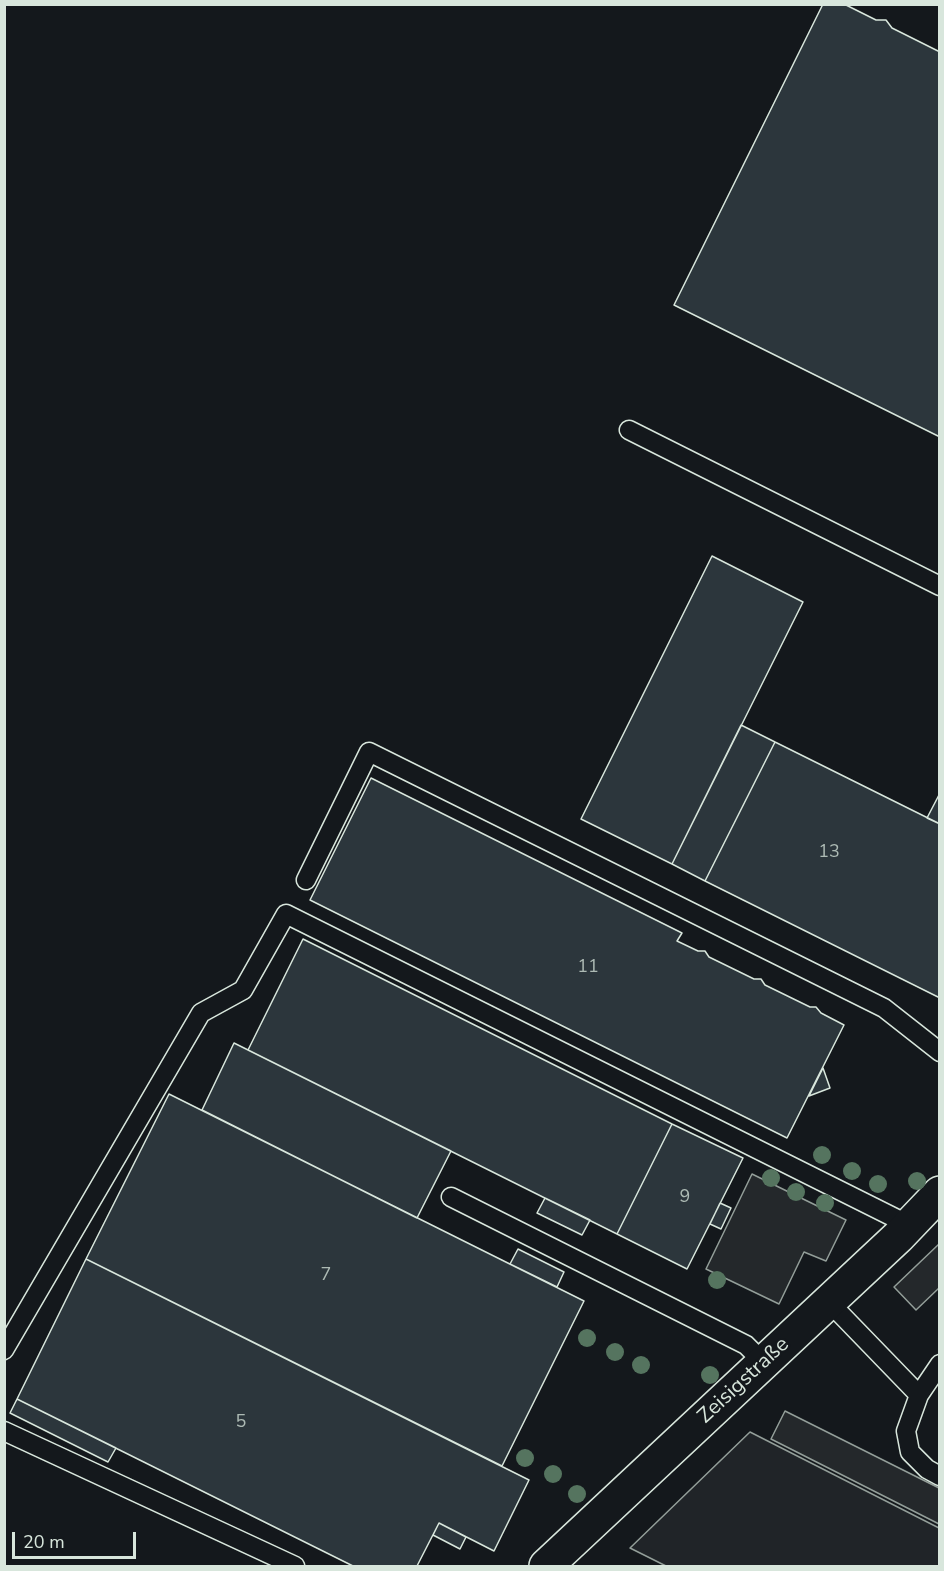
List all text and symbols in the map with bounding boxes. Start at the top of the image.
house number: 13 [818,842,840,864]
house number: 11 [577,957,599,979]
house number: 9 [680,1187,690,1209]
house number: 7 [321,1265,331,1287]
street label: Zeisigstraße [693,1332,795,1430]
house number: 5 [236,1412,246,1434]
scale bar [15,1520,140,1558]
text: 20 m [23,1530,65,1554]

